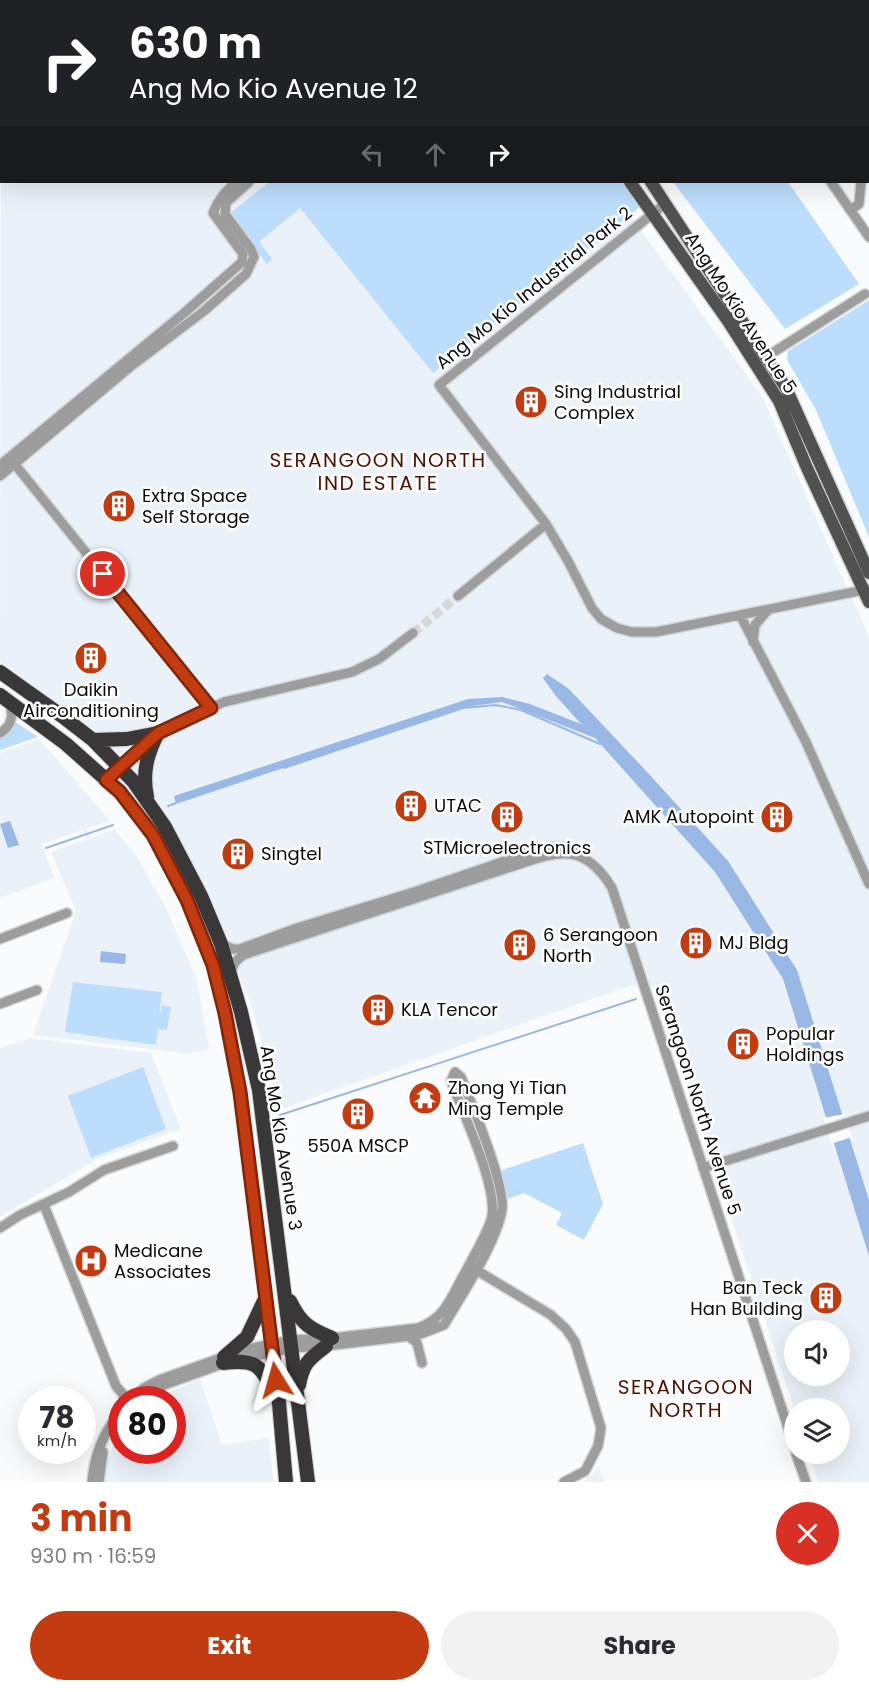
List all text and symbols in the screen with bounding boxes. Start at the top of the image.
text: 630 m [129,14,262,73]
icon: right [30,24,108,102]
text: Ang Mo Kio Avenue 12 [129,70,418,107]
icon: left [356,138,389,171]
icon: ahead [419,138,452,171]
icon: right [482,138,515,171]
street label: Ang Mo Kio Industrial Park 2 [430,201,637,375]
street label: Ang Mo Kio Avenue 5 [680,227,803,398]
place label: Sing Industrial Complex [554,379,681,425]
building icon: Sing Industrial Complex [513,384,549,420]
district label: SERANGOON NORTH IND ESTATE [269,446,487,497]
place label: Extra Space Self Storage [142,483,250,529]
building icon: Extra Space Self Storage [101,488,137,524]
pin [77,548,128,599]
icon: arrive [86,557,119,590]
building icon: Daikin Airconditioning [73,640,109,676]
place label: Daikin Airconditioning [23,677,159,723]
building icon: UTAC [393,788,429,824]
place label: UTAC [434,793,482,818]
building icon: STMicroelectronics [489,799,525,835]
building icon: AMK Autopoint [759,799,795,835]
place label: AMK Autopoint [623,804,754,829]
place label: STMicroelectronics [423,835,591,860]
building icon: Singtel [220,836,256,872]
place label: Singtel [261,841,322,866]
place label: 6 Serangoon North [543,922,658,968]
building icon: MJ Bldg [678,925,714,961]
building icon: 6 Serangoon North [502,927,538,963]
place label: MJ Bldg [719,930,789,955]
street label: Serangoon North Avenue 5 [649,981,748,1218]
building icon: KLA Tencor [360,992,396,1028]
place label: KLA Tencor [401,997,498,1022]
place label: Popular Holdings [766,1021,844,1067]
building icon: Popular Holdings [725,1026,761,1062]
street label: Ang Mo Kio Avenue 3 [255,1044,308,1232]
place label: Zhong Yi Tian Ming Temple [448,1075,567,1121]
temple icon: Zhong Yi Tian Ming Temple [407,1080,443,1116]
building icon: 550A MSCP [340,1096,376,1132]
place label: 550A MSCP [307,1133,409,1158]
place label: Medicane Associates [114,1238,211,1284]
hospital icon: Medicane Associates [73,1243,109,1279]
place label: Ban Teck Han Building [690,1275,804,1321]
building icon: Ban Teck Han Building [808,1280,844,1316]
map controls [784,1320,850,1464]
button: sound [784,1320,850,1386]
position arrow [244,1348,308,1412]
district label: SERANGOON NORTH [618,1373,754,1424]
speed limit sign: 80 [108,1386,186,1464]
text: 78 [39,1396,75,1439]
button: layers [784,1398,850,1464]
text: km/h [37,1430,77,1451]
text: 3 min [30,1493,132,1544]
button: close [776,1502,839,1565]
text: 930 m · 16:59 [30,1542,156,1570]
button: Exit [30,1611,429,1680]
button: Share [441,1611,839,1680]

